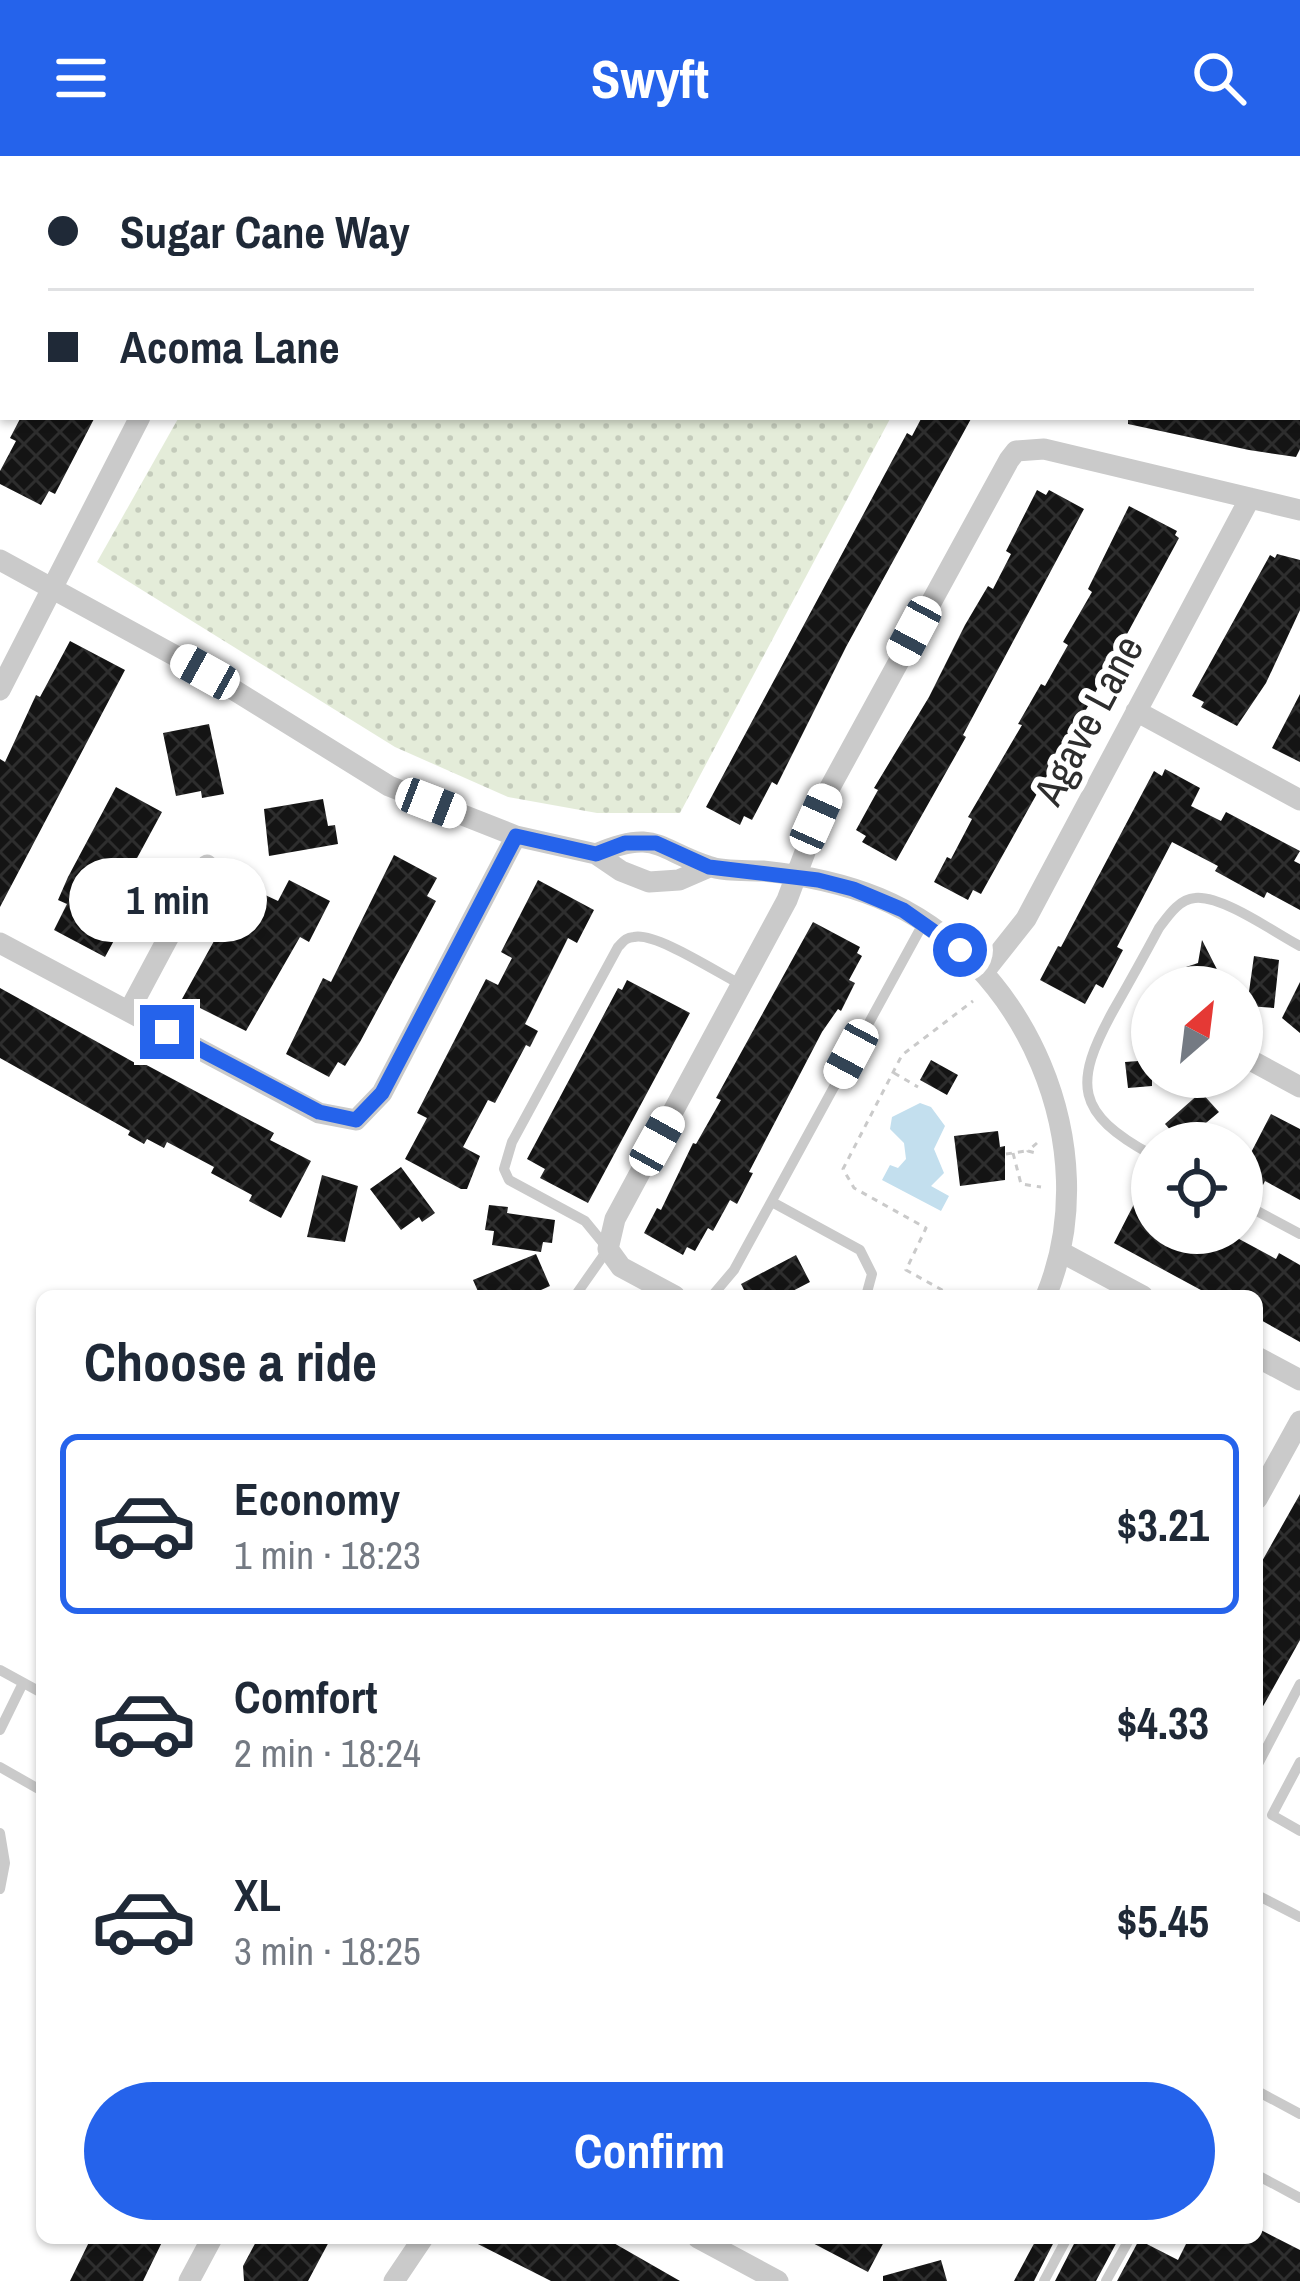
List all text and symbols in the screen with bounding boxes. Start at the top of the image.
text: Swyft [591,42,709,115]
icon: menu [48,45,114,111]
icon: search [1186,45,1252,111]
text: Sugar Cane Way [120,201,410,262]
text: Acoma Lane [120,316,339,377]
car [881,591,947,671]
street label: Agave Lane [1020,626,1156,815]
car [165,639,245,705]
car [391,773,471,833]
car [785,779,847,859]
callout: 1 min [68,858,266,942]
text: 1 min [126,874,210,926]
route start [933,923,987,977]
north arrow [1131,966,1263,1098]
map controls [1131,966,1263,1254]
route end [140,1005,194,1059]
car [818,1014,884,1094]
car [624,1101,690,1181]
button: locate [1131,1122,1263,1254]
text: Choose a ride [84,1325,377,1398]
text: Economy [234,1468,400,1529]
icon: car [90,1470,198,1578]
text: $3.21 [1117,1494,1209,1555]
text: 1 min · 18:23 [234,1529,421,1581]
text: Comfort [234,1666,377,1727]
icon: car [90,1668,198,1776]
text: $4.33 [1117,1692,1209,1753]
text: 2 min · 18:24 [234,1727,421,1779]
text: XL [234,1864,281,1925]
icon: car [90,1866,198,1974]
text: $5.45 [1117,1890,1209,1951]
text: 3 min · 18:25 [234,1925,421,1977]
button: Confirm [84,2082,1215,2220]

